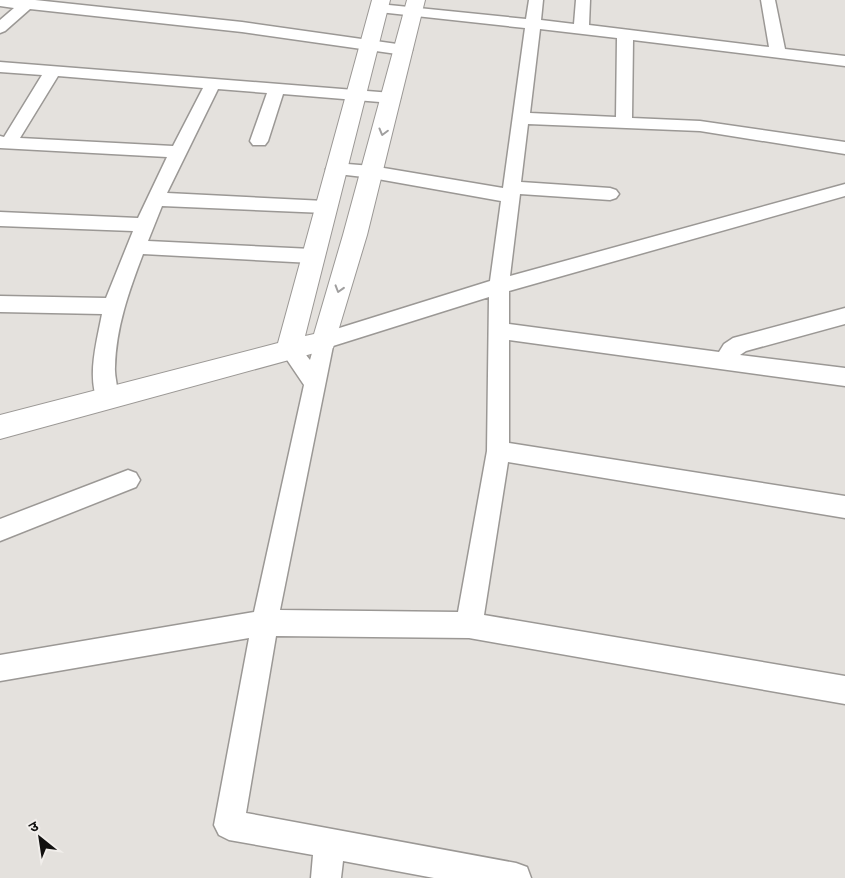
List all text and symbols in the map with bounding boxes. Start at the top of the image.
one-way arrow [378,128,389,137]
one-way arrow [335,284,345,292]
north arrow [15,813,65,863]
text: उ [25,816,42,836]

